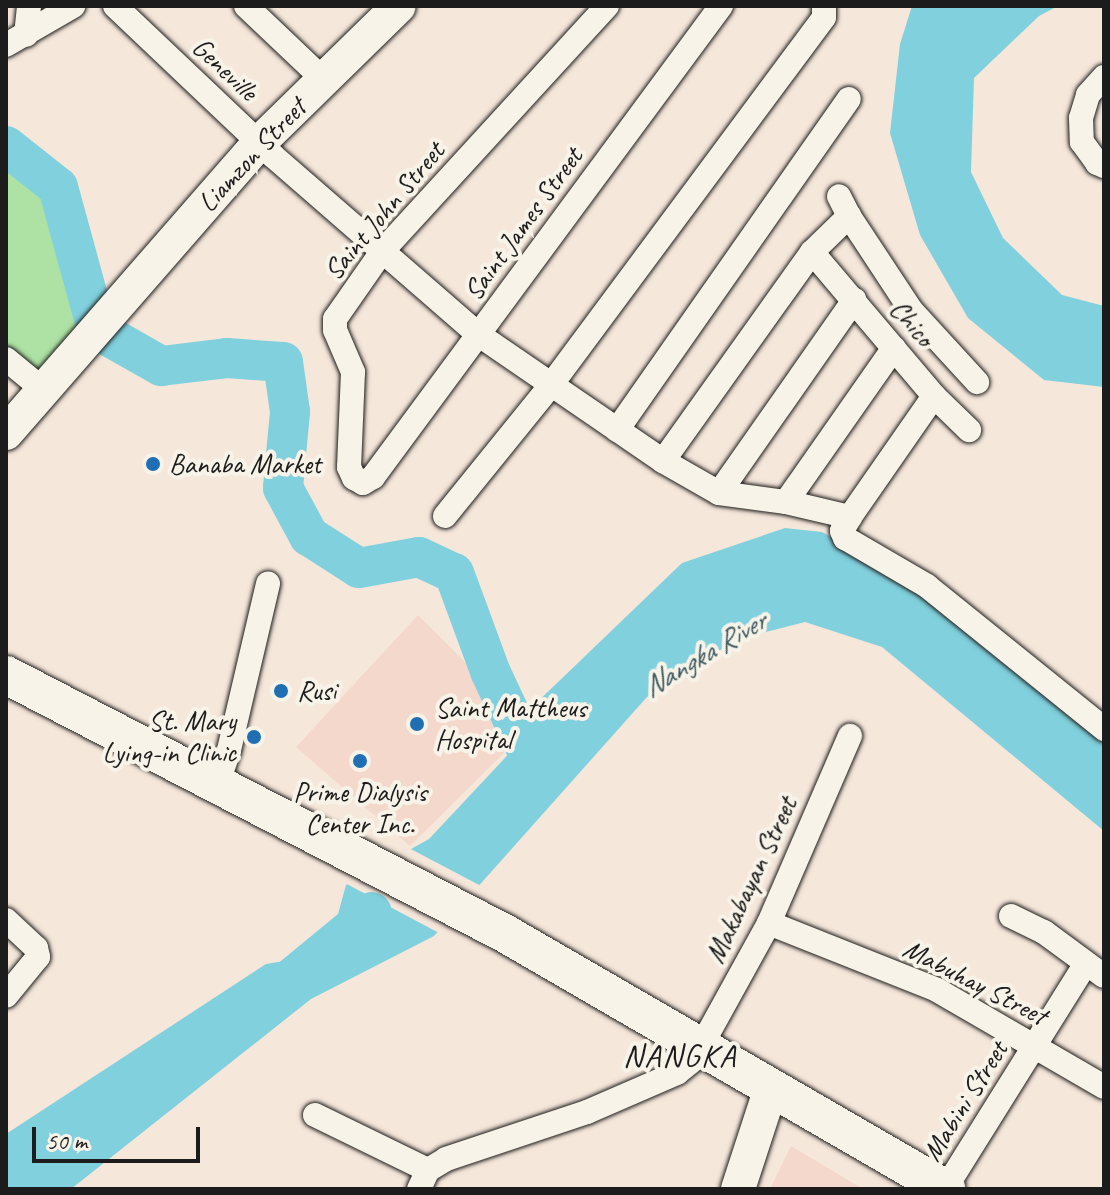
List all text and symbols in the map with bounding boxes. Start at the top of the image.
street label: Geneville [185,30,265,108]
street label: Liamzon Street [191,91,313,219]
street label: Saint John Street [316,135,452,287]
street label: Saint James Street [456,140,590,308]
street label: Chico [883,293,941,353]
place label: Banaba Market [169,447,321,481]
marker: Banaba Market [144,455,162,473]
water label: Nangka River [636,603,772,705]
place label: Rusi [297,674,336,708]
marker: Rusi [272,682,290,700]
place label: Saint Mattheus Hospital [435,691,587,757]
place label: St. Mary Lying-in Clinic [102,704,236,770]
marker: Saint Mattheus Hospital [406,713,428,735]
marker: St. Mary Lying-in Clinic [243,726,265,748]
marker: Prime Dialysis Center Inc. [349,750,371,772]
place label: Prime Dialysis Center Inc. [293,775,427,841]
street label: Makabayan Street [698,791,804,969]
street label: Mabuhay Street [898,932,1052,1032]
street label: Mabini Street [915,1035,1015,1167]
district label: NANGKA [624,1037,736,1075]
scale bar [36,1111,204,1161]
text: 50 m [46,1126,87,1156]

